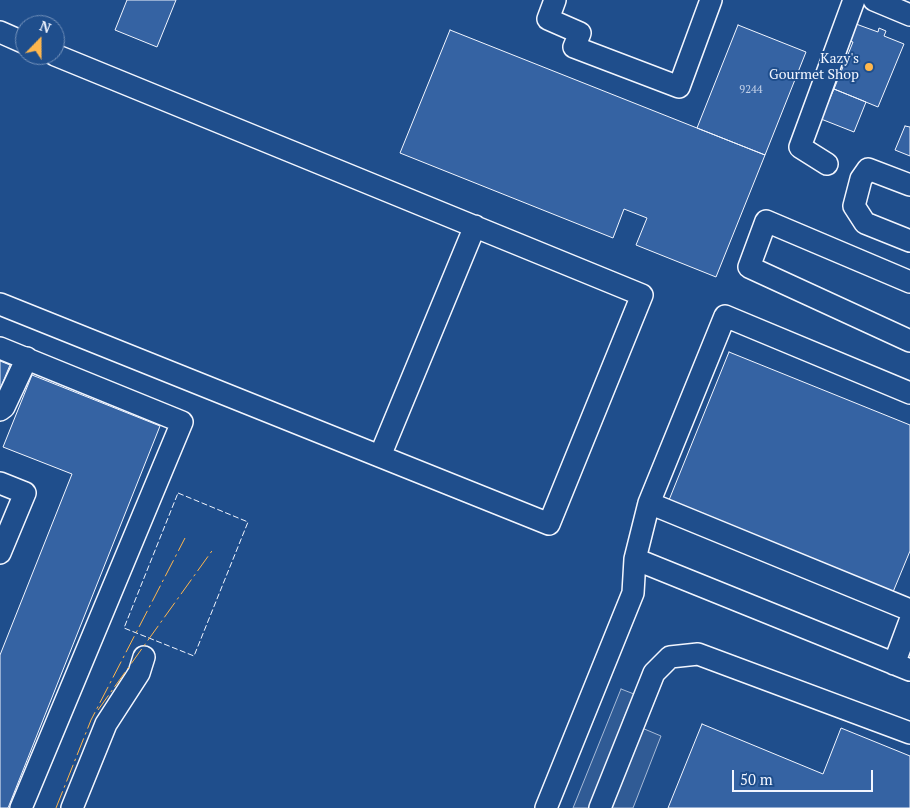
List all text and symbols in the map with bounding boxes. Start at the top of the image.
north arrow [15,15,65,65]
text: N [37,16,54,37]
place label: Kazy's Gourmet Shop [769,51,859,84]
marker: Kazy's Gourmet Shop [863,61,875,73]
house number: 9244 [739,83,763,97]
scale bar [735,760,876,792]
text: 50 m [740,769,773,789]

